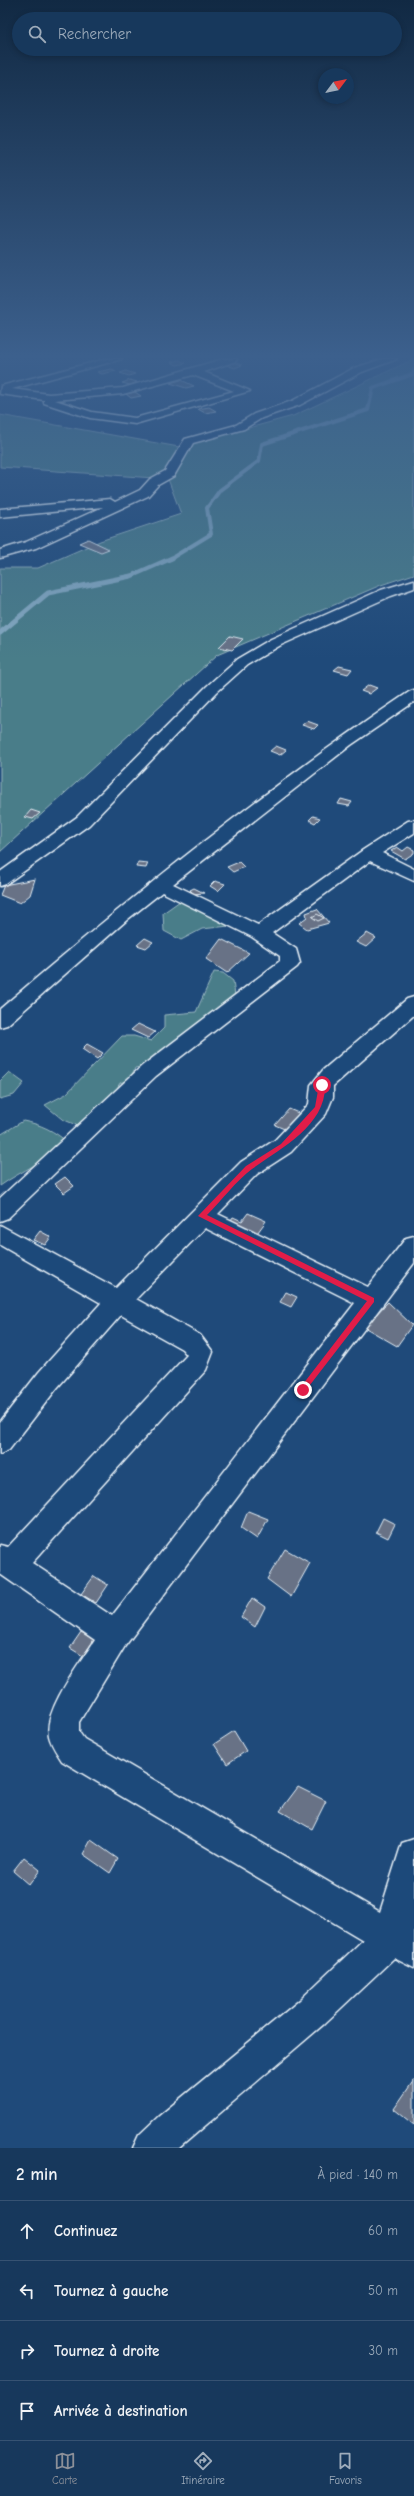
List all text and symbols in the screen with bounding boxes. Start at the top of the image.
search box [12,12,402,56]
icon: search [26,23,48,45]
text: Rechercher [58,25,131,43]
north arrow [318,68,354,104]
route start [313,1076,331,1094]
route end [294,1381,312,1399]
text: 2 min [16,2165,57,2184]
text: À pied · 140 m [317,2167,398,2182]
icon: ahead [16,2220,38,2242]
text: Continuez [54,2222,117,2240]
text: 60 m [368,2223,398,2238]
icon: left [16,2280,38,2302]
text: Tournez à gauche [54,2282,168,2300]
text: 50 m [368,2283,398,2298]
icon: right [16,2340,38,2362]
text: Tournez à droite [54,2342,159,2360]
text: 30 m [368,2343,398,2358]
icon: arrive [16,2400,38,2422]
text: Arrivée à destination [54,2402,188,2420]
tab: Carte [52,2450,77,2487]
tab: Itinéraire [181,2450,225,2487]
tab: Favoris [329,2450,362,2487]

